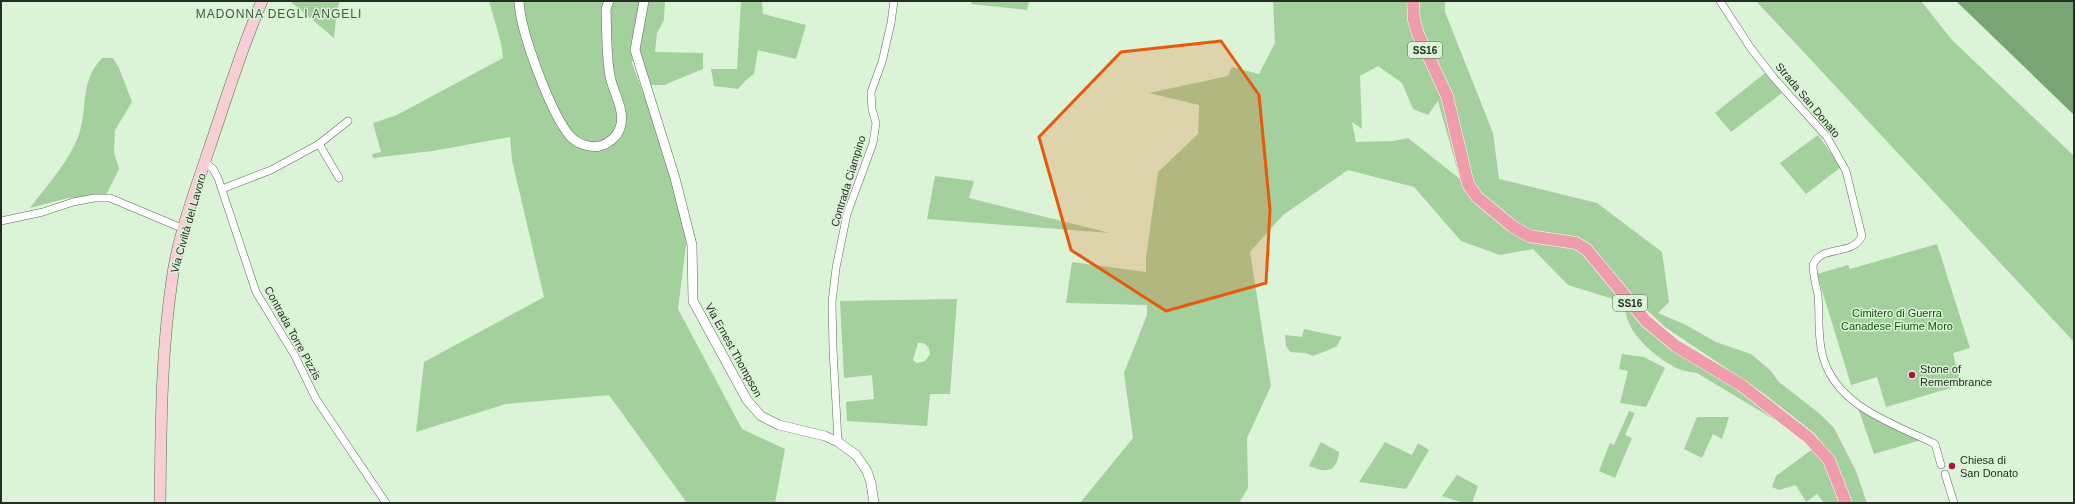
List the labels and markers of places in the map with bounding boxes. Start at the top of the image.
place label: Stone of Remembrance [1920,363,1992,388]
marker: Stone of Remembrance [1907,370,1917,380]
place label: Chiesa di San Donato [1960,454,2018,479]
marker: Chiesa di San Donato [1947,461,1957,471]

